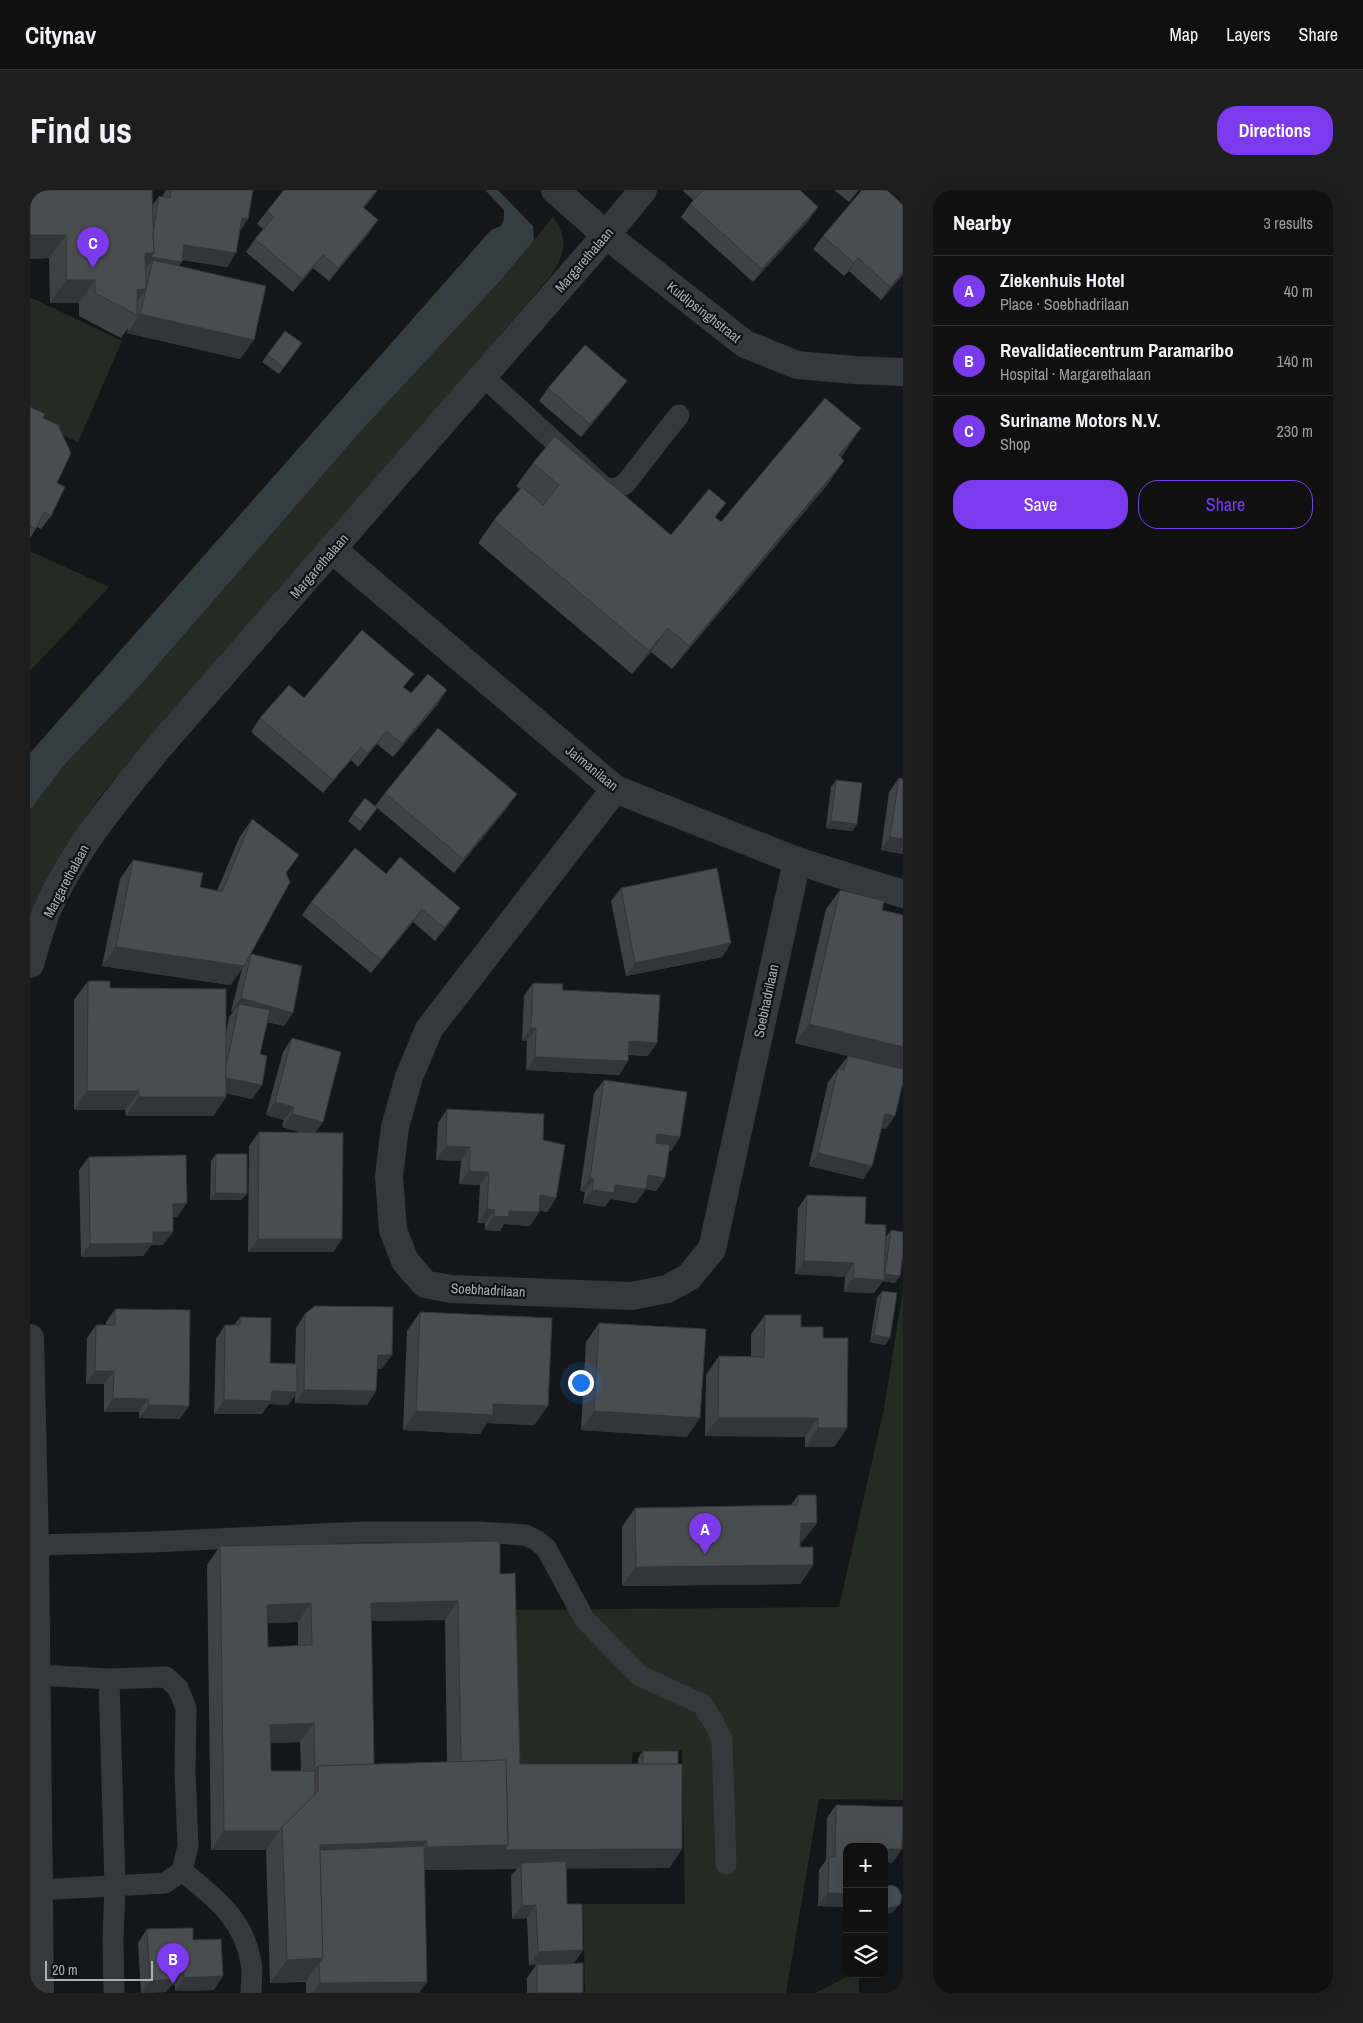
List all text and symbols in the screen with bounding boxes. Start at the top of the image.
text: Citynav [25,19,96,51]
text: Map [1170,22,1198,47]
text: Layers [1226,22,1271,47]
text: Share [1299,22,1338,47]
button: Directions [1217,106,1333,155]
text: Find us [30,107,132,154]
text: Nearby [953,208,1011,237]
text: 3 results [1263,212,1313,234]
street label: Margarethalaan [551,224,617,296]
pin: C [77,227,109,268]
text: Ziekenhuis Hotel [1000,267,1125,293]
street label: Kuldipsinghstraat [663,277,745,347]
text: A [964,280,974,302]
text: 40 m [1284,280,1313,302]
text: Place · Soebhadrilaan [1000,293,1129,315]
text: Revalidatiecentrum Paramaribo [1000,337,1234,363]
text: B [964,350,974,372]
text: 140 m [1277,350,1313,372]
text: Hospital · Margarethalaan [1000,363,1151,385]
text: Suriname Motors N.V. [1000,407,1160,433]
text: C [964,420,974,442]
text: 230 m [1277,420,1313,442]
text: Shop [1000,433,1031,455]
button: Save [953,480,1128,529]
button: Share [1138,480,1313,529]
street label: Margarethalaan [286,530,352,602]
street label: Jaimanilaan [562,741,622,795]
street label: Margarethalaan [39,841,93,921]
street label: Soebhadrilaan [749,963,783,1039]
street label: Soebhadrilaan [450,1279,526,1301]
your location [568,1370,594,1396]
pin: A [689,1513,721,1554]
map controls [843,1843,888,1978]
button: + [843,1843,888,1888]
button: − [843,1888,888,1933]
button: layers [843,1933,888,1978]
pin: B [157,1943,189,1984]
scale bar [45,1958,152,1981]
text: 20 m [52,1961,78,1979]

